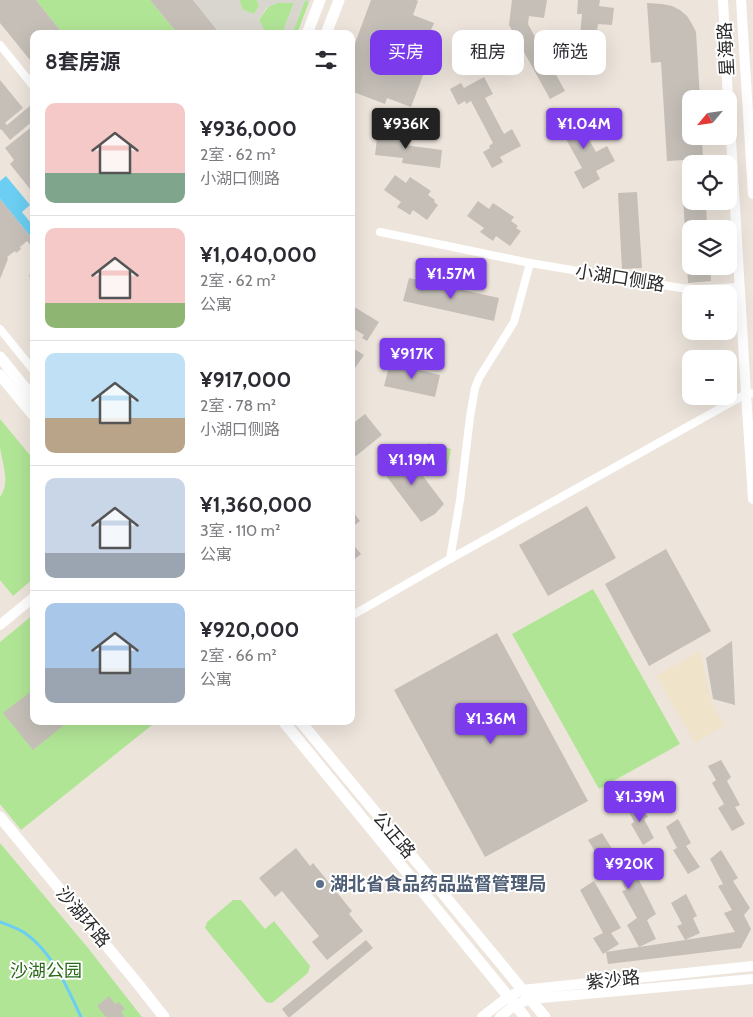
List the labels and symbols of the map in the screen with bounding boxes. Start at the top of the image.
street label: 星海路 [714,21,738,77]
north arrow [682,90,738,145]
pin: ¥936K [371,108,441,150]
pin: ¥1.04M [543,108,625,150]
pin: ¥1.57M [410,258,492,300]
street label: 小湖口侧路 [574,260,666,296]
pin: ¥917K [377,338,447,380]
pin: ¥1.19M [371,444,453,486]
pin: ¥1.36M [450,702,532,745]
pin: ¥1.39M [599,780,681,823]
street label: 公正路 [368,807,420,863]
pin: ¥920K [594,848,664,890]
place label: 湖北省食品药品监督管理局 [330,873,546,895]
marker: 湖北省食品药品监督管理局 [314,878,326,890]
street label: 沙湖环路 [51,882,115,952]
park label: 沙湖公园 [10,960,82,982]
street label: 紫沙路 [585,966,641,994]

